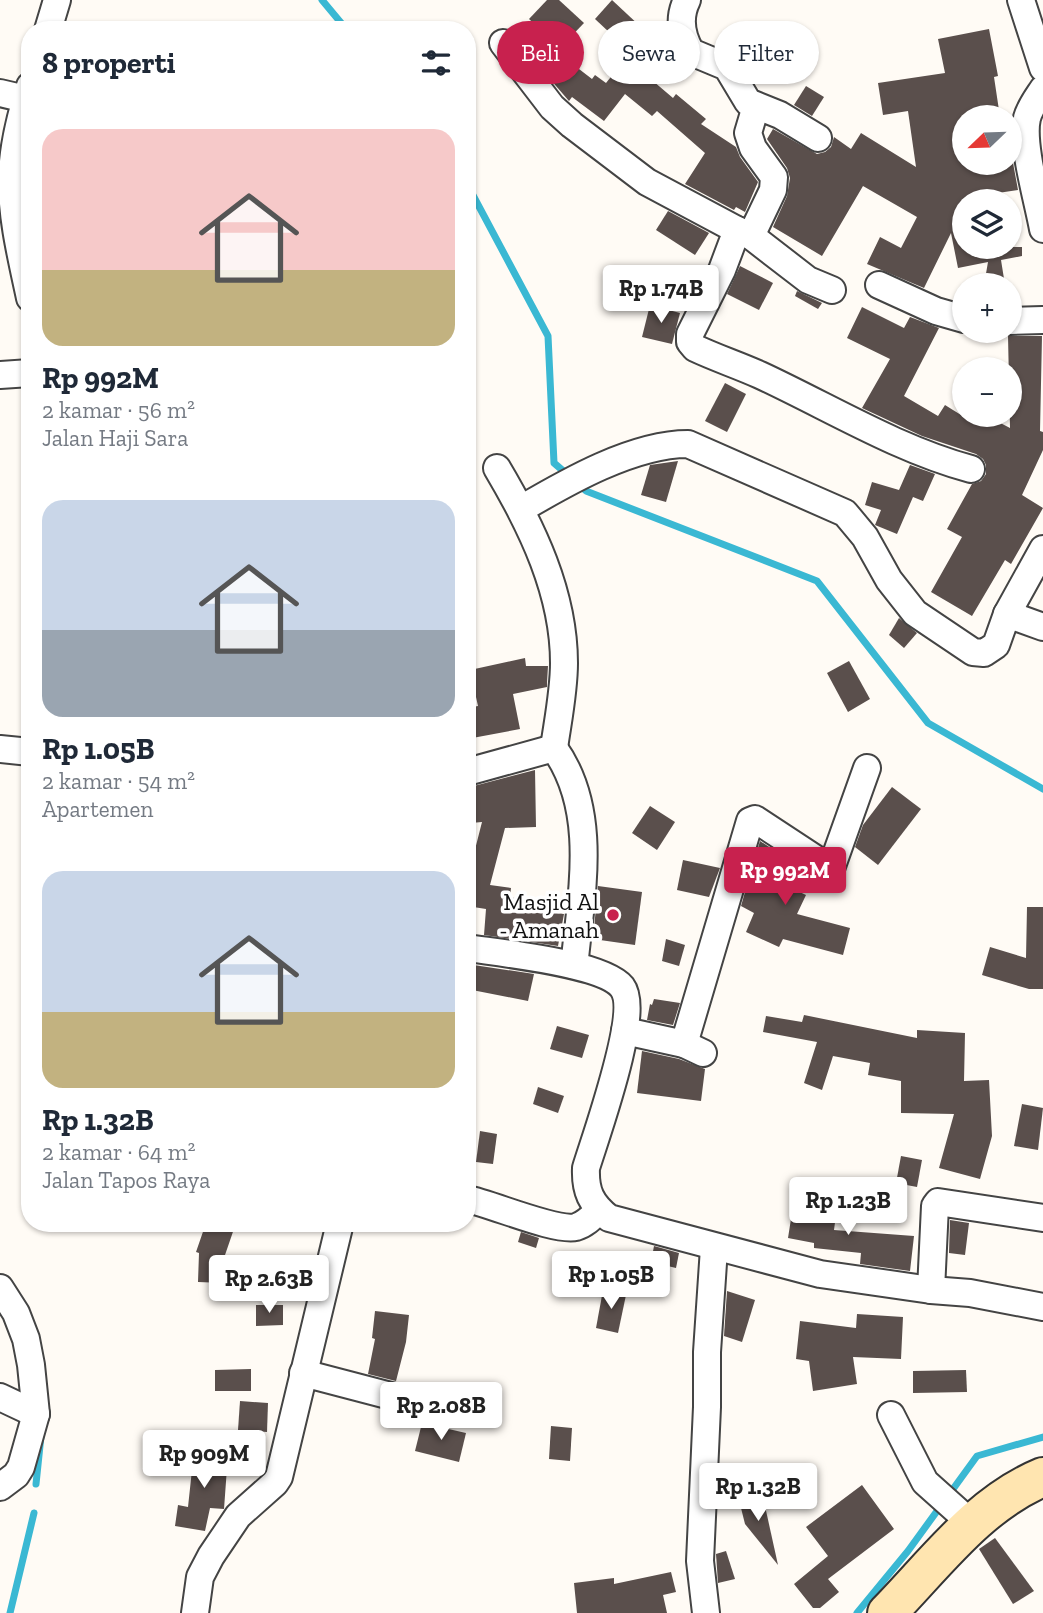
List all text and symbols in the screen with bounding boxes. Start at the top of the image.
chip: Beli [497,21,584,84]
chip: Sewa [598,21,700,84]
chip: Filter [714,21,819,84]
icon: filters [417,44,455,82]
text: 8 properti [42,45,176,81]
north arrow [952,105,1022,175]
map controls [952,105,1022,427]
icon: home [186,175,312,301]
button: layers [952,189,1022,259]
pin: Rp 1.74B [589,266,733,325]
button: + [952,273,1022,343]
text: Rp 1.74B [619,274,703,302]
button: − [952,357,1022,427]
text: Rp 992M [42,360,159,396]
text: 2 kamar · 56 m² [42,396,195,424]
text: Jalan Haji Sara [42,424,188,452]
icon: home [186,546,312,672]
text: Rp 1.05B [42,731,154,767]
text: 2 kamar · 54 m² [42,767,195,795]
text: Apartemen [42,795,153,823]
pin: Rp 992M [720,848,850,907]
text: Rp 992M [740,856,830,884]
place label: Masjid Al - Amanah [499,887,600,944]
marker: Masjid Al - Amanah [605,907,621,923]
icon: home [186,917,312,1043]
text: Rp 1.32B [42,1102,154,1138]
text: 2 kamar · 64 m² [42,1138,196,1166]
text: Jalan Tapos Raya [42,1166,210,1194]
pin: Rp 1.23B [776,1178,920,1237]
text: Rp 1.23B [805,1186,891,1214]
pin: Rp 1.05B [539,1252,683,1311]
pin: Rp 2.63B [197,1256,341,1315]
text: Rp 1.05B [568,1260,654,1288]
text: Rp 2.63B [225,1264,313,1292]
pin: Rp 2.08B [369,1382,513,1442]
text: Rp 2.08B [396,1391,486,1419]
pin: Rp 909M [139,1430,269,1490]
text: Rp 909M [159,1439,249,1467]
pin: Rp 1.32B [686,1464,830,1523]
text: Rp 1.32B [715,1472,801,1500]

